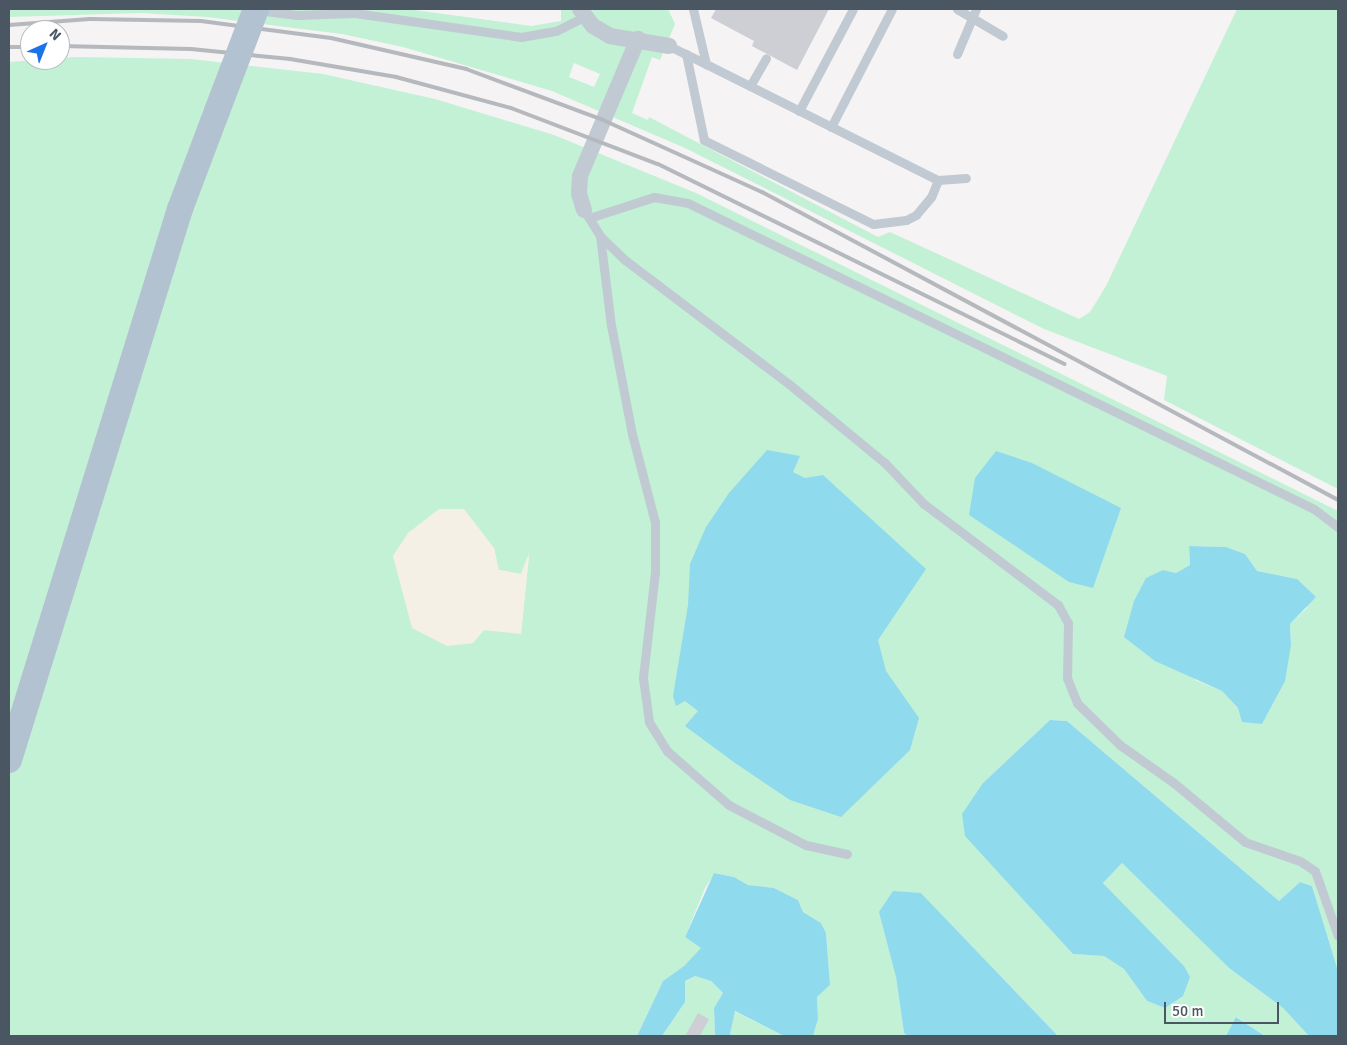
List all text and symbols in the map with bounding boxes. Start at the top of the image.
north arrow [20,20,70,70]
text: N [46,25,64,44]
scale bar [1167,992,1282,1024]
text: 50 m [1172,1002,1203,1020]

